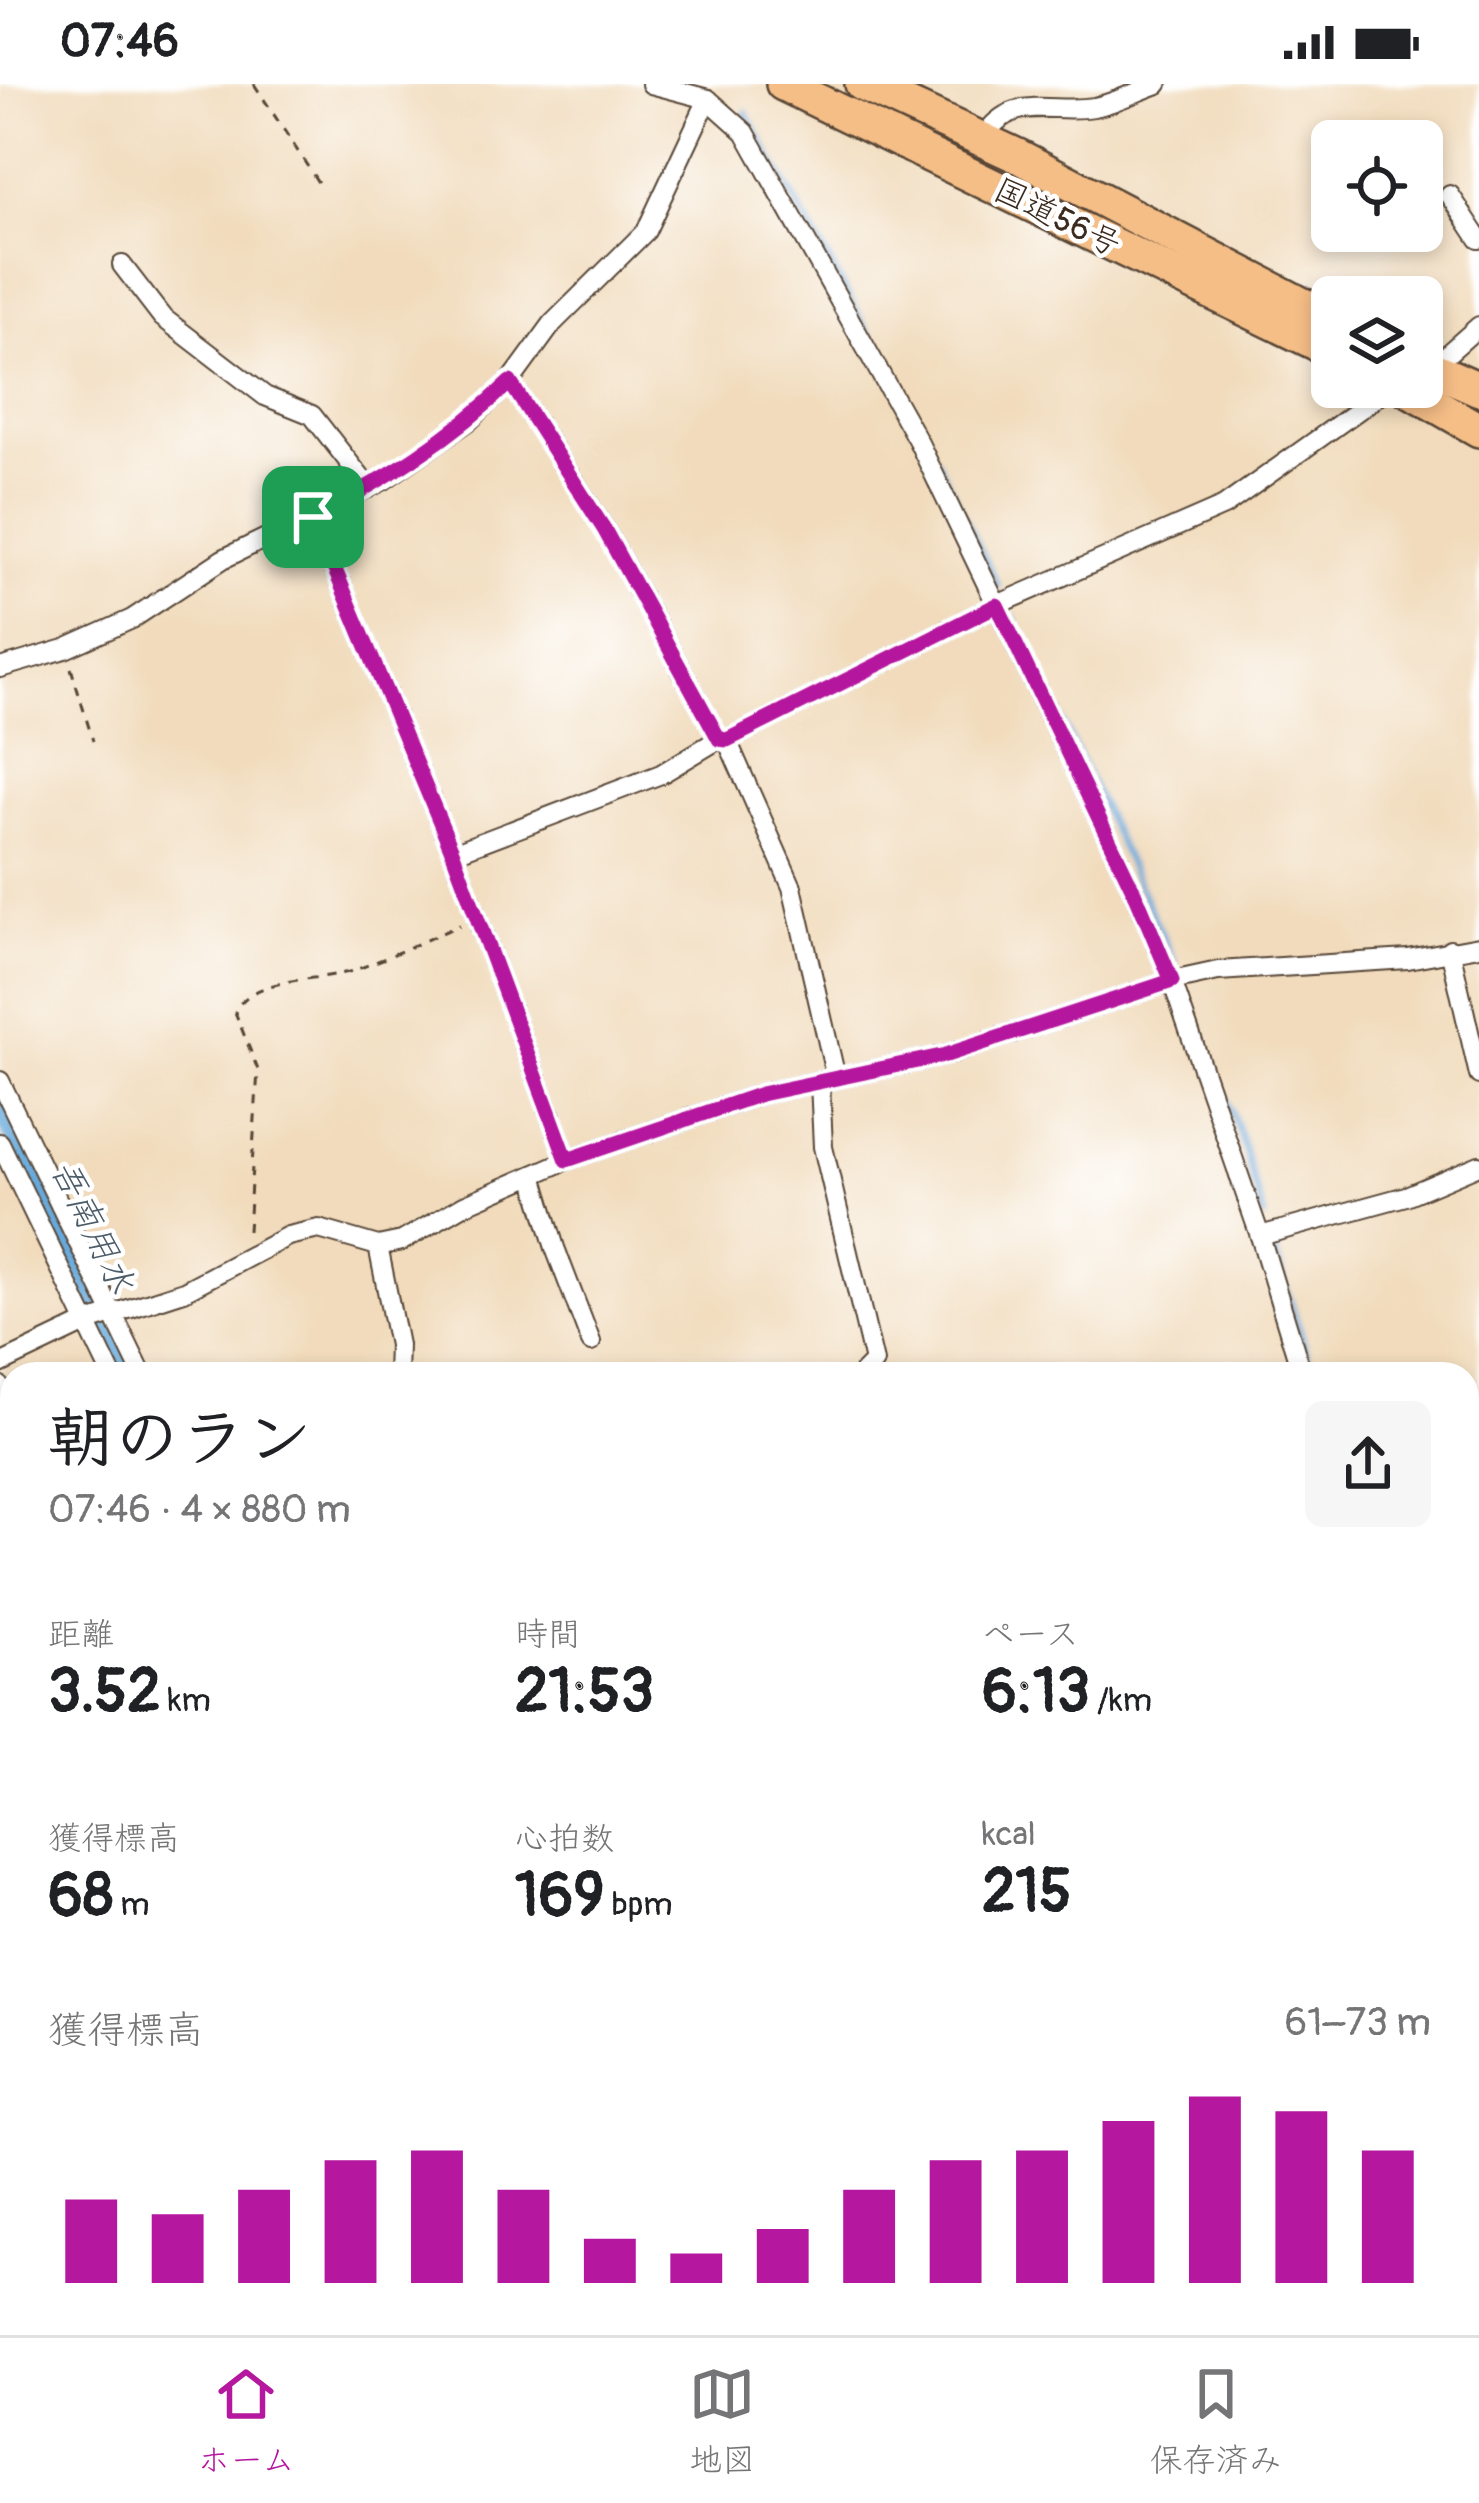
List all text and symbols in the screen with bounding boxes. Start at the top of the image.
text: 07:46 [60,14,179,70]
map controls [1311,120,1443,408]
button: locate [1311,120,1443,252]
street label: 国道56号 [987,169,1127,266]
button: layers [1311,276,1443,408]
pin [262,466,364,568]
icon: arrive [280,484,346,550]
water label: 吾南用水 [41,1152,144,1301]
text: 朝のラン [48,1398,312,1481]
button: share [1305,1401,1431,1527]
text: 07:46 · 4 × 880 m [48,1485,351,1534]
text: 距離 [48,1614,114,1655]
text: 時間 [515,1614,581,1655]
text: ペース [982,1614,1079,1655]
text: 3.52 [48,1655,161,1730]
text: 21:53 [515,1655,654,1730]
text: 6:13 [982,1655,1090,1730]
text: km [161,1680,211,1721]
text: /km [1090,1680,1152,1721]
text: kcal [982,1814,1036,1855]
text: 獲得標高 [48,1818,180,1859]
text: 心拍数 [515,1818,614,1859]
text: 215 [982,1855,1072,1930]
text: 68 [48,1859,113,1934]
text: 169 [515,1859,604,1934]
text: m [113,1884,150,1925]
text: bpm [604,1884,673,1925]
text: 61–73 m [1285,1998,1431,2047]
text: 獲得標高 [48,2006,204,2055]
tab: ホーム [197,2361,295,2481]
tab: 地図 [689,2361,755,2481]
tab: 保存済み [1150,2361,1282,2481]

